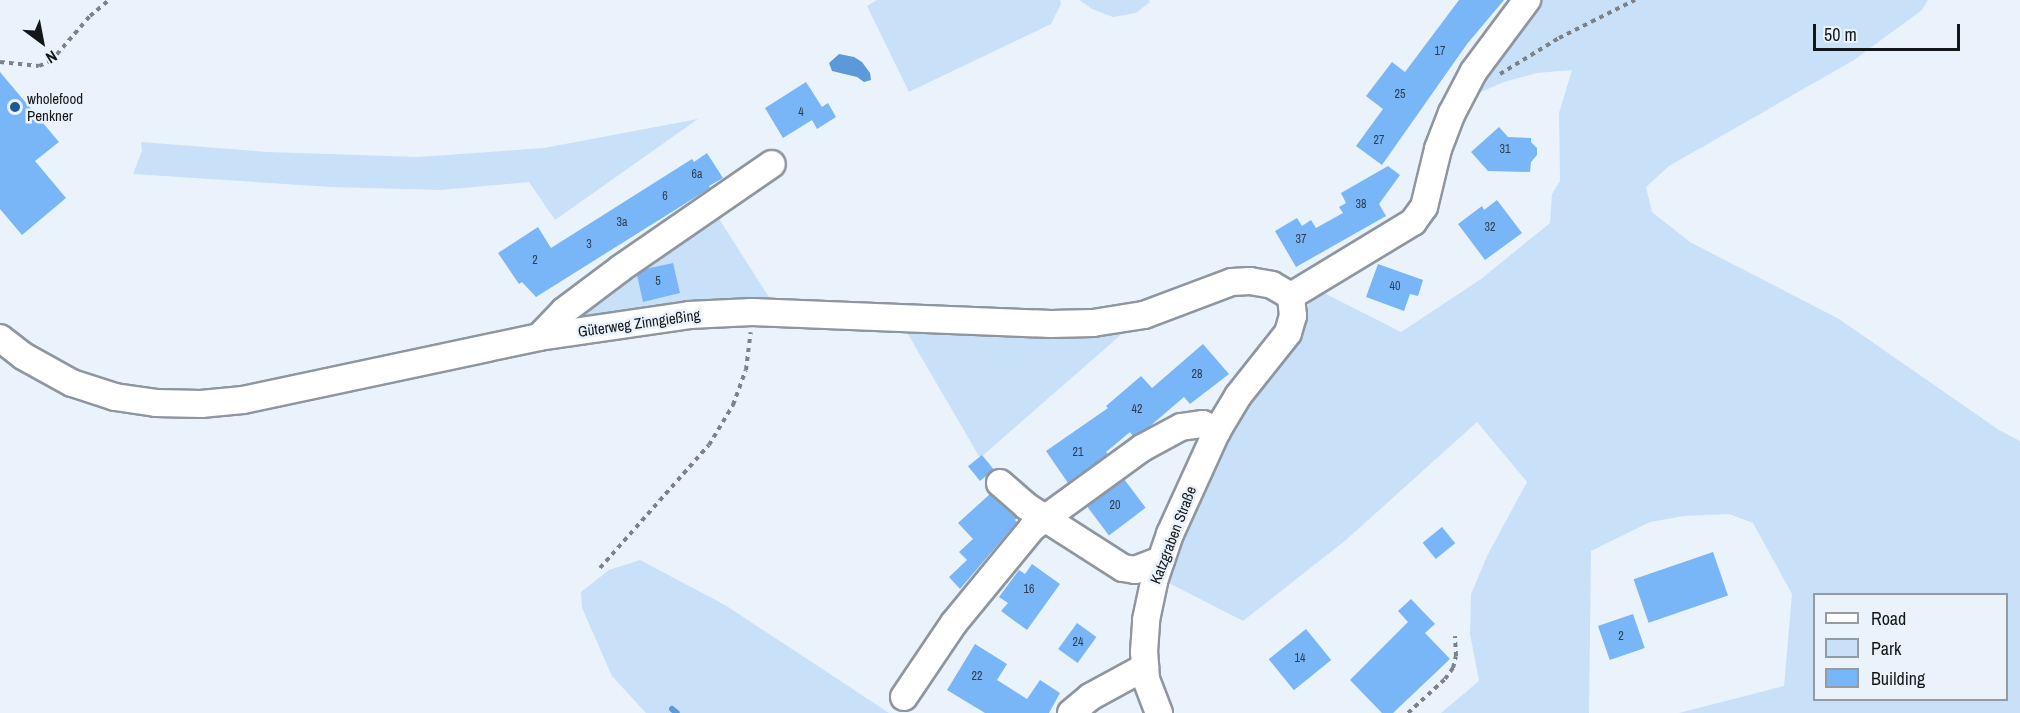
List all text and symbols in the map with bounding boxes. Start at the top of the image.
north arrow [12,12,72,72]
scale bar [1816,12,1963,50]
text: 50 m [1824,22,1857,47]
text: N [42,45,61,69]
house number: 17 [1435,45,1445,59]
house number: 25 [1395,88,1405,102]
place label: wholefood Penkner [27,89,83,124]
marker: wholefood Penkner [8,100,22,114]
house number: 4 [798,106,804,120]
house number: 27 [1374,134,1384,148]
house number: 31 [1500,143,1510,157]
house number: 6a [692,168,702,182]
house number: 6 [662,190,668,204]
house number: 38 [1356,198,1366,212]
house number: 3a [617,216,627,230]
house number: 32 [1485,221,1495,235]
house number: 37 [1296,233,1306,247]
house number: 3 [586,238,592,252]
house number: 2 [532,254,538,268]
house number: 5 [655,275,661,289]
house number: 40 [1390,280,1400,294]
street label: Güterweg Zinngießing [577,306,701,340]
house number: 28 [1192,368,1202,382]
house number: 42 [1132,403,1142,417]
house number: 21 [1073,446,1083,460]
street label: Katzgraben Straße [1146,484,1200,586]
house number: 20 [1110,499,1120,513]
house number: 16 [1024,583,1034,597]
legend [1813,593,2008,701]
text: Road [1871,606,1906,631]
house number: 2 [1618,630,1624,644]
house number: 24 [1073,636,1083,650]
text: Park [1871,636,1901,661]
house number: 14 [1295,652,1305,666]
text: Building [1871,666,1925,691]
house number: 22 [972,670,982,684]

